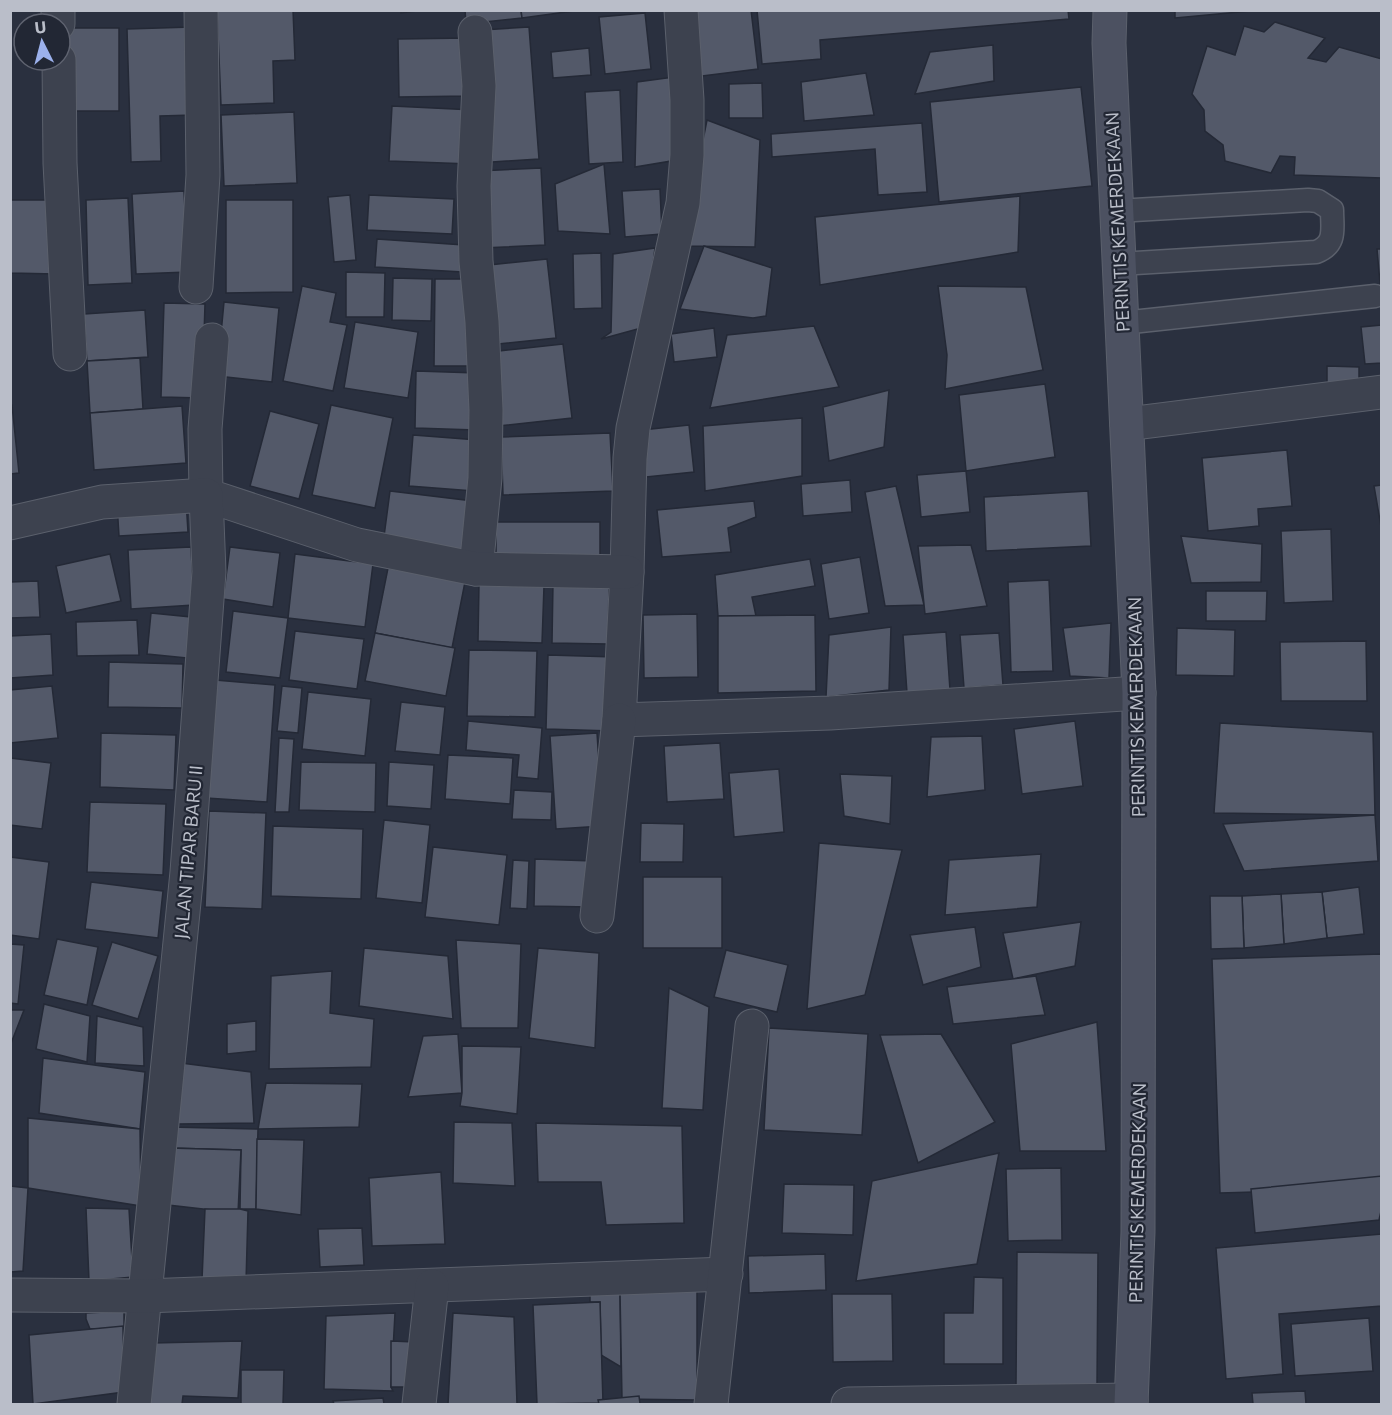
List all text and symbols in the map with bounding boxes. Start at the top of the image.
north arrow [12,12,72,72]
text: U [34,17,47,37]
street label: PERINTIS KEMERDEKAAN [1100,111,1134,333]
street label: PERINTIS KEMERDEKAAN [1123,597,1149,817]
street label: JALAN TIPAR BARU II [169,764,207,940]
street label: PERINTIS KEMERDEKAAN [1124,1083,1150,1303]

